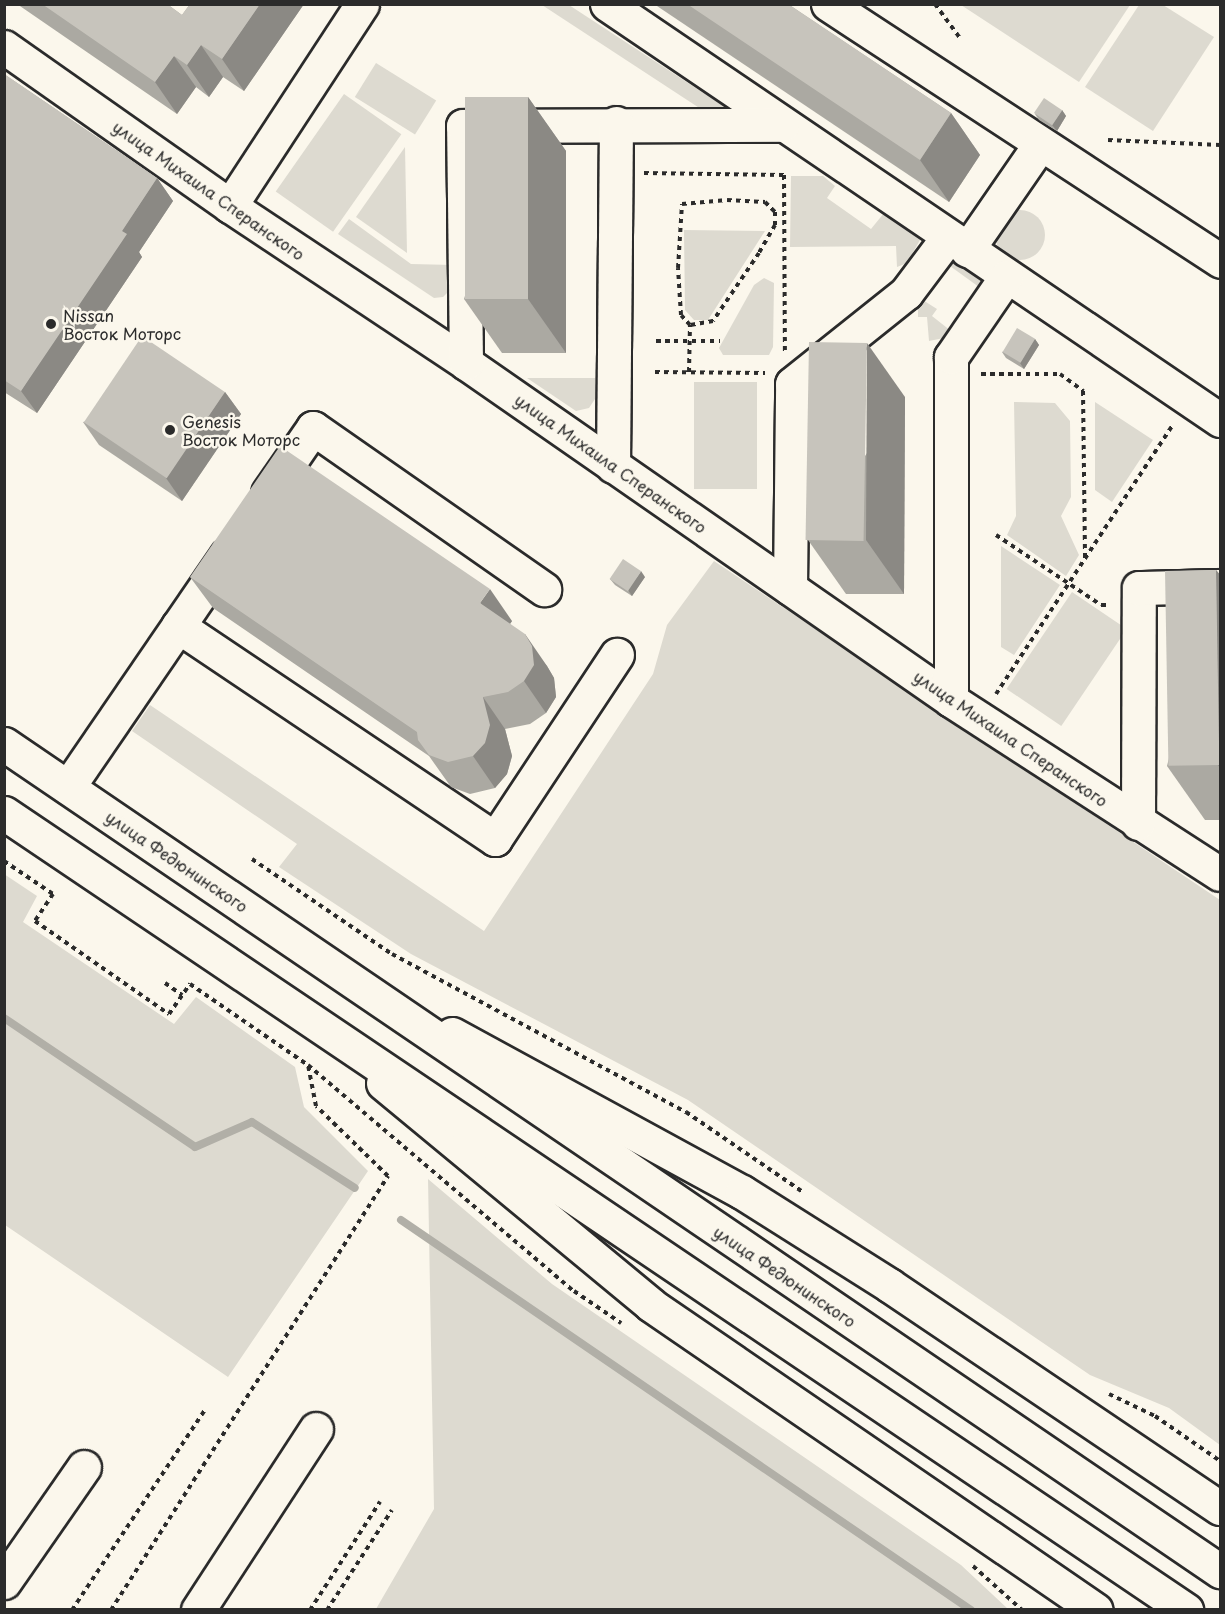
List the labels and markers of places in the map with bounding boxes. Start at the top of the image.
place label: Nissan Восток Моторс [63,305,181,343]
marker: Nissan Восток Моторс [44,317,58,331]
place label: Genesis Восток Моторс [182,411,300,449]
marker: Genesis Восток Моторс [163,423,177,437]

